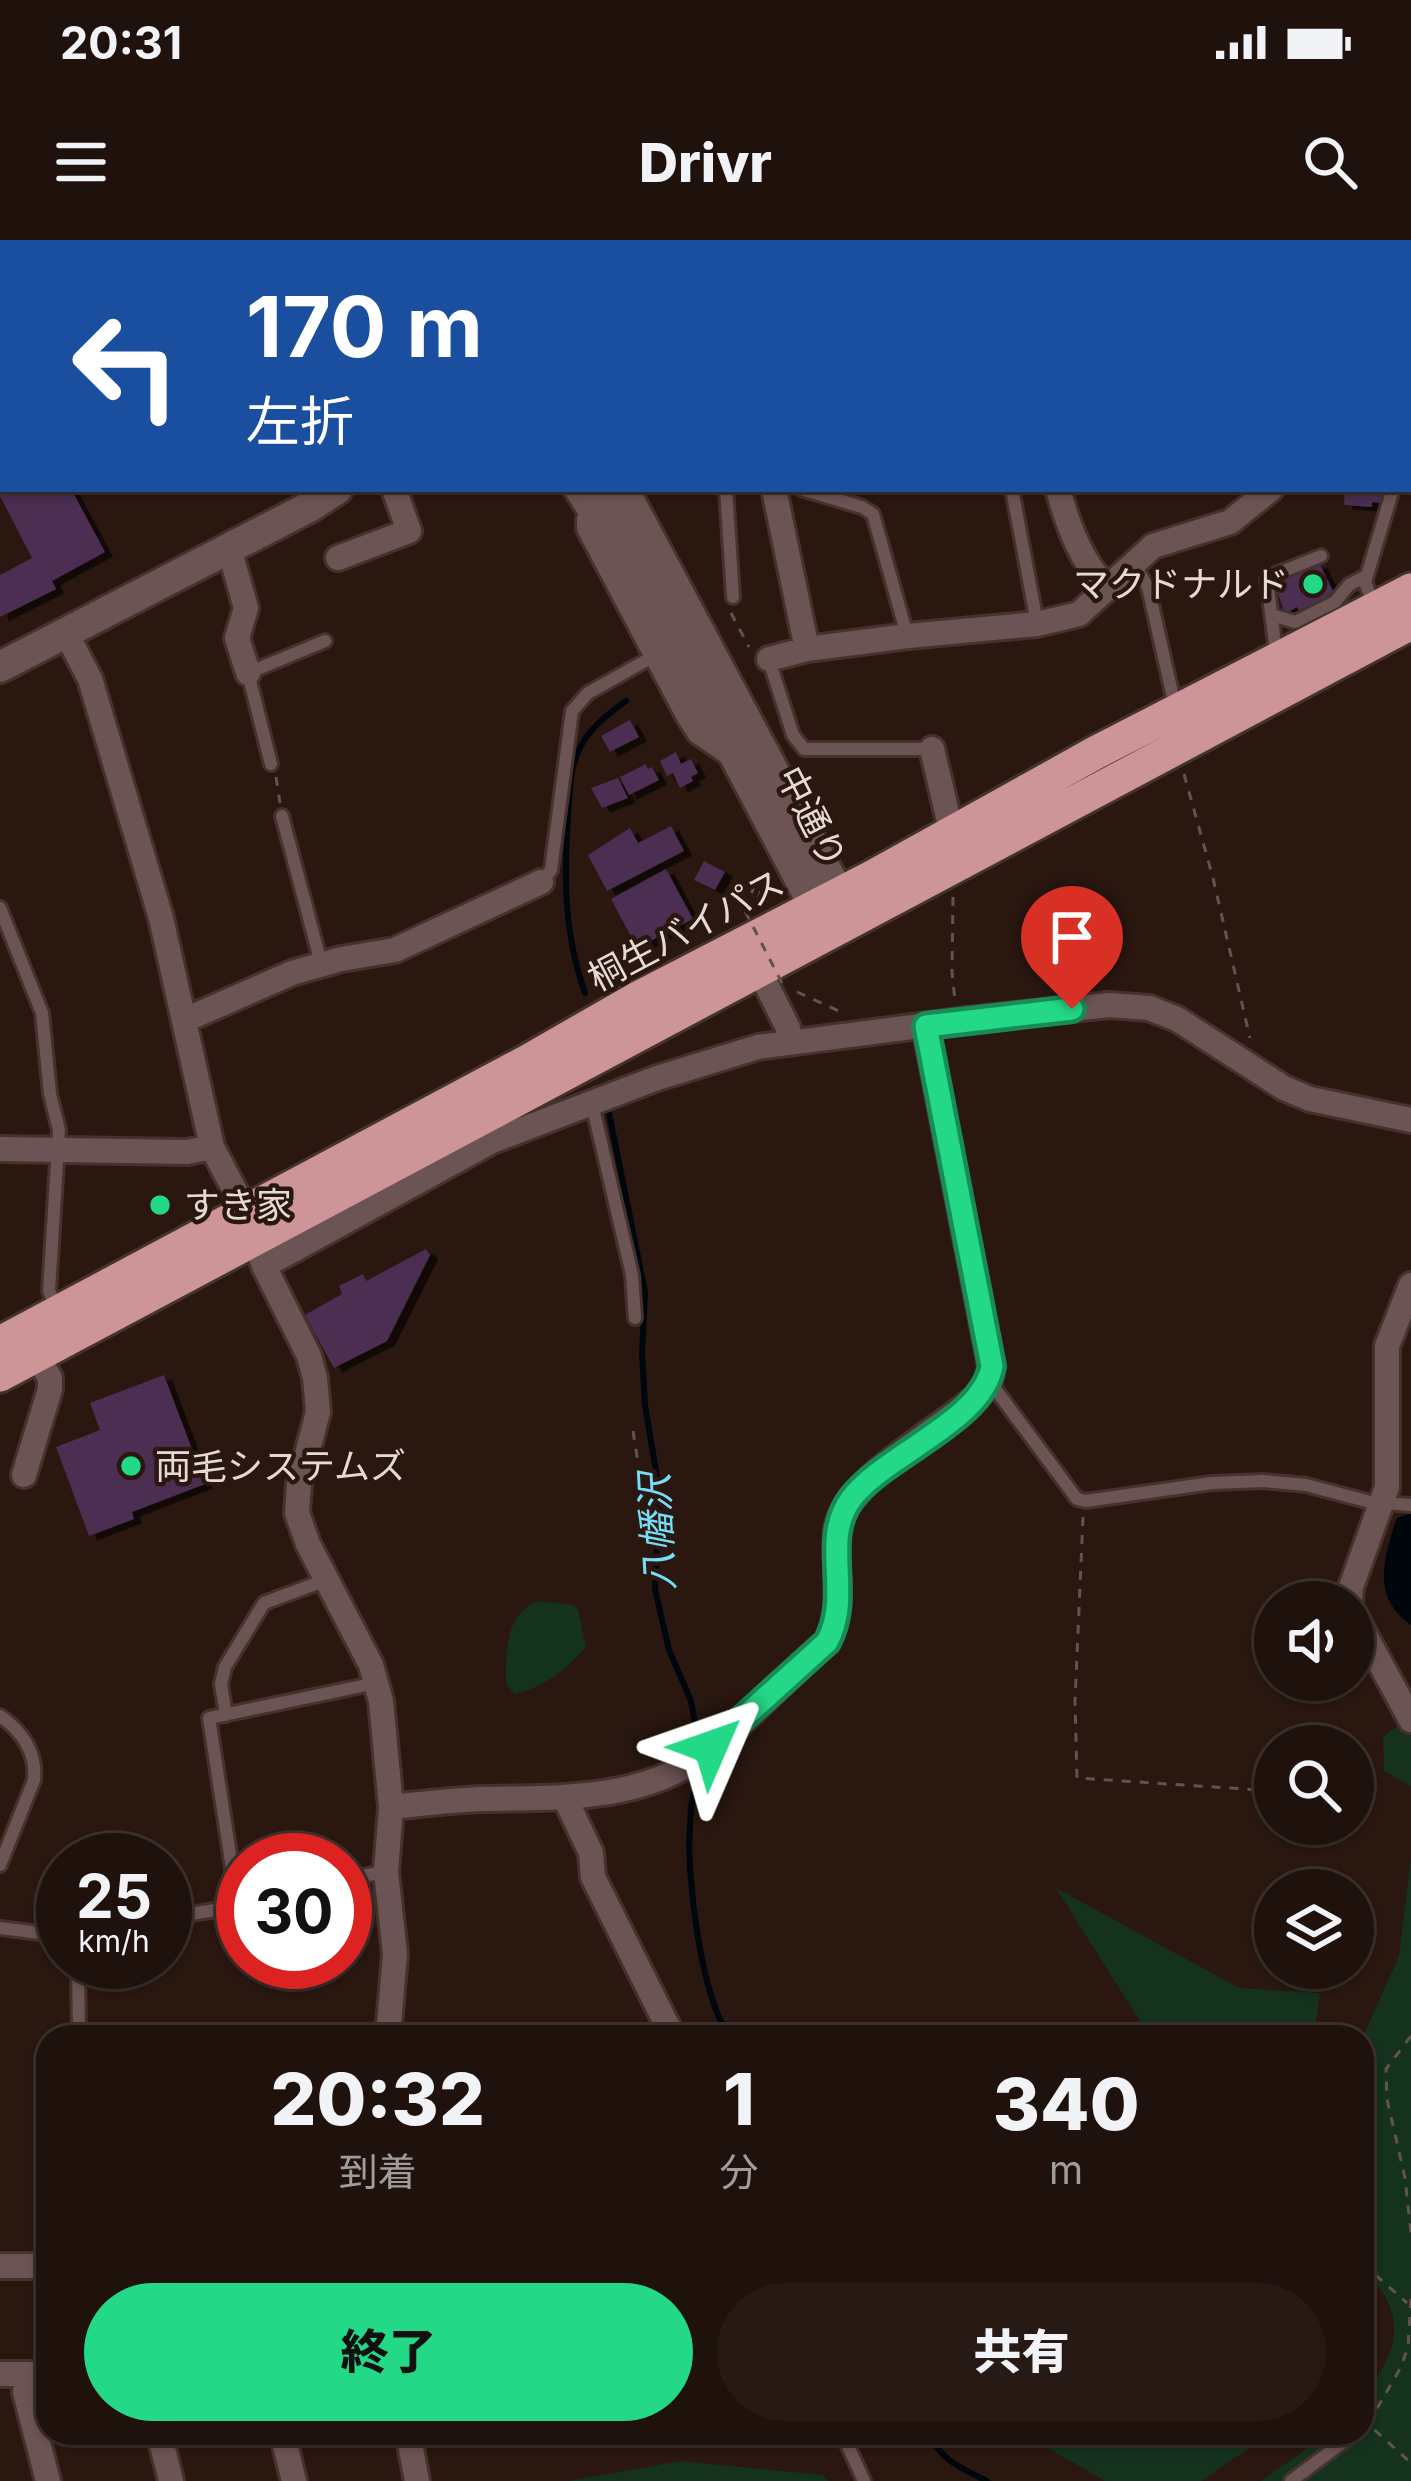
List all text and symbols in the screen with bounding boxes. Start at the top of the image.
text: 20:31 [60,15,182,70]
icon: menu [48,129,114,195]
icon: search [1297,129,1363,195]
text: Drivr [639,130,772,195]
text: 170 m [246,276,483,377]
icon: left [48,288,204,444]
text: 左折 [246,389,354,454]
place label: マクドナルド [1073,562,1289,606]
marker: マクドナルド [1300,571,1326,597]
street label: 中通り [768,759,856,875]
street label: 桐生バイパス [581,860,791,1000]
pin [1021,886,1123,1009]
icon: arrive [1039,904,1105,970]
place label: すき家 [184,1183,292,1227]
marker: すき家 [147,1192,173,1218]
place label: 両毛システムズ [155,1444,406,1488]
marker: 両毛システムズ [118,1453,144,1479]
water label: 八幡沢 [630,1467,683,1592]
map controls [1254,1581,1374,1989]
button: sound [1254,1581,1374,1701]
position arrow [648,1684,774,1810]
button: search [1254,1725,1374,1845]
speed limit sign: 30 [216,1833,372,1989]
text: 25 [76,1860,152,1932]
button: layers [1254,1869,1374,1989]
text: km/h [78,1923,150,1959]
text: 20:32 [271,2055,485,2142]
text: 1 [723,2055,755,2142]
text: 340 [993,2060,1140,2147]
text: m [1049,2146,1083,2193]
text: 到着 [339,2148,417,2195]
text: 分 [719,2148,758,2195]
button: 終了 [84,2283,693,2421]
button: 共有 [717,2283,1326,2421]

